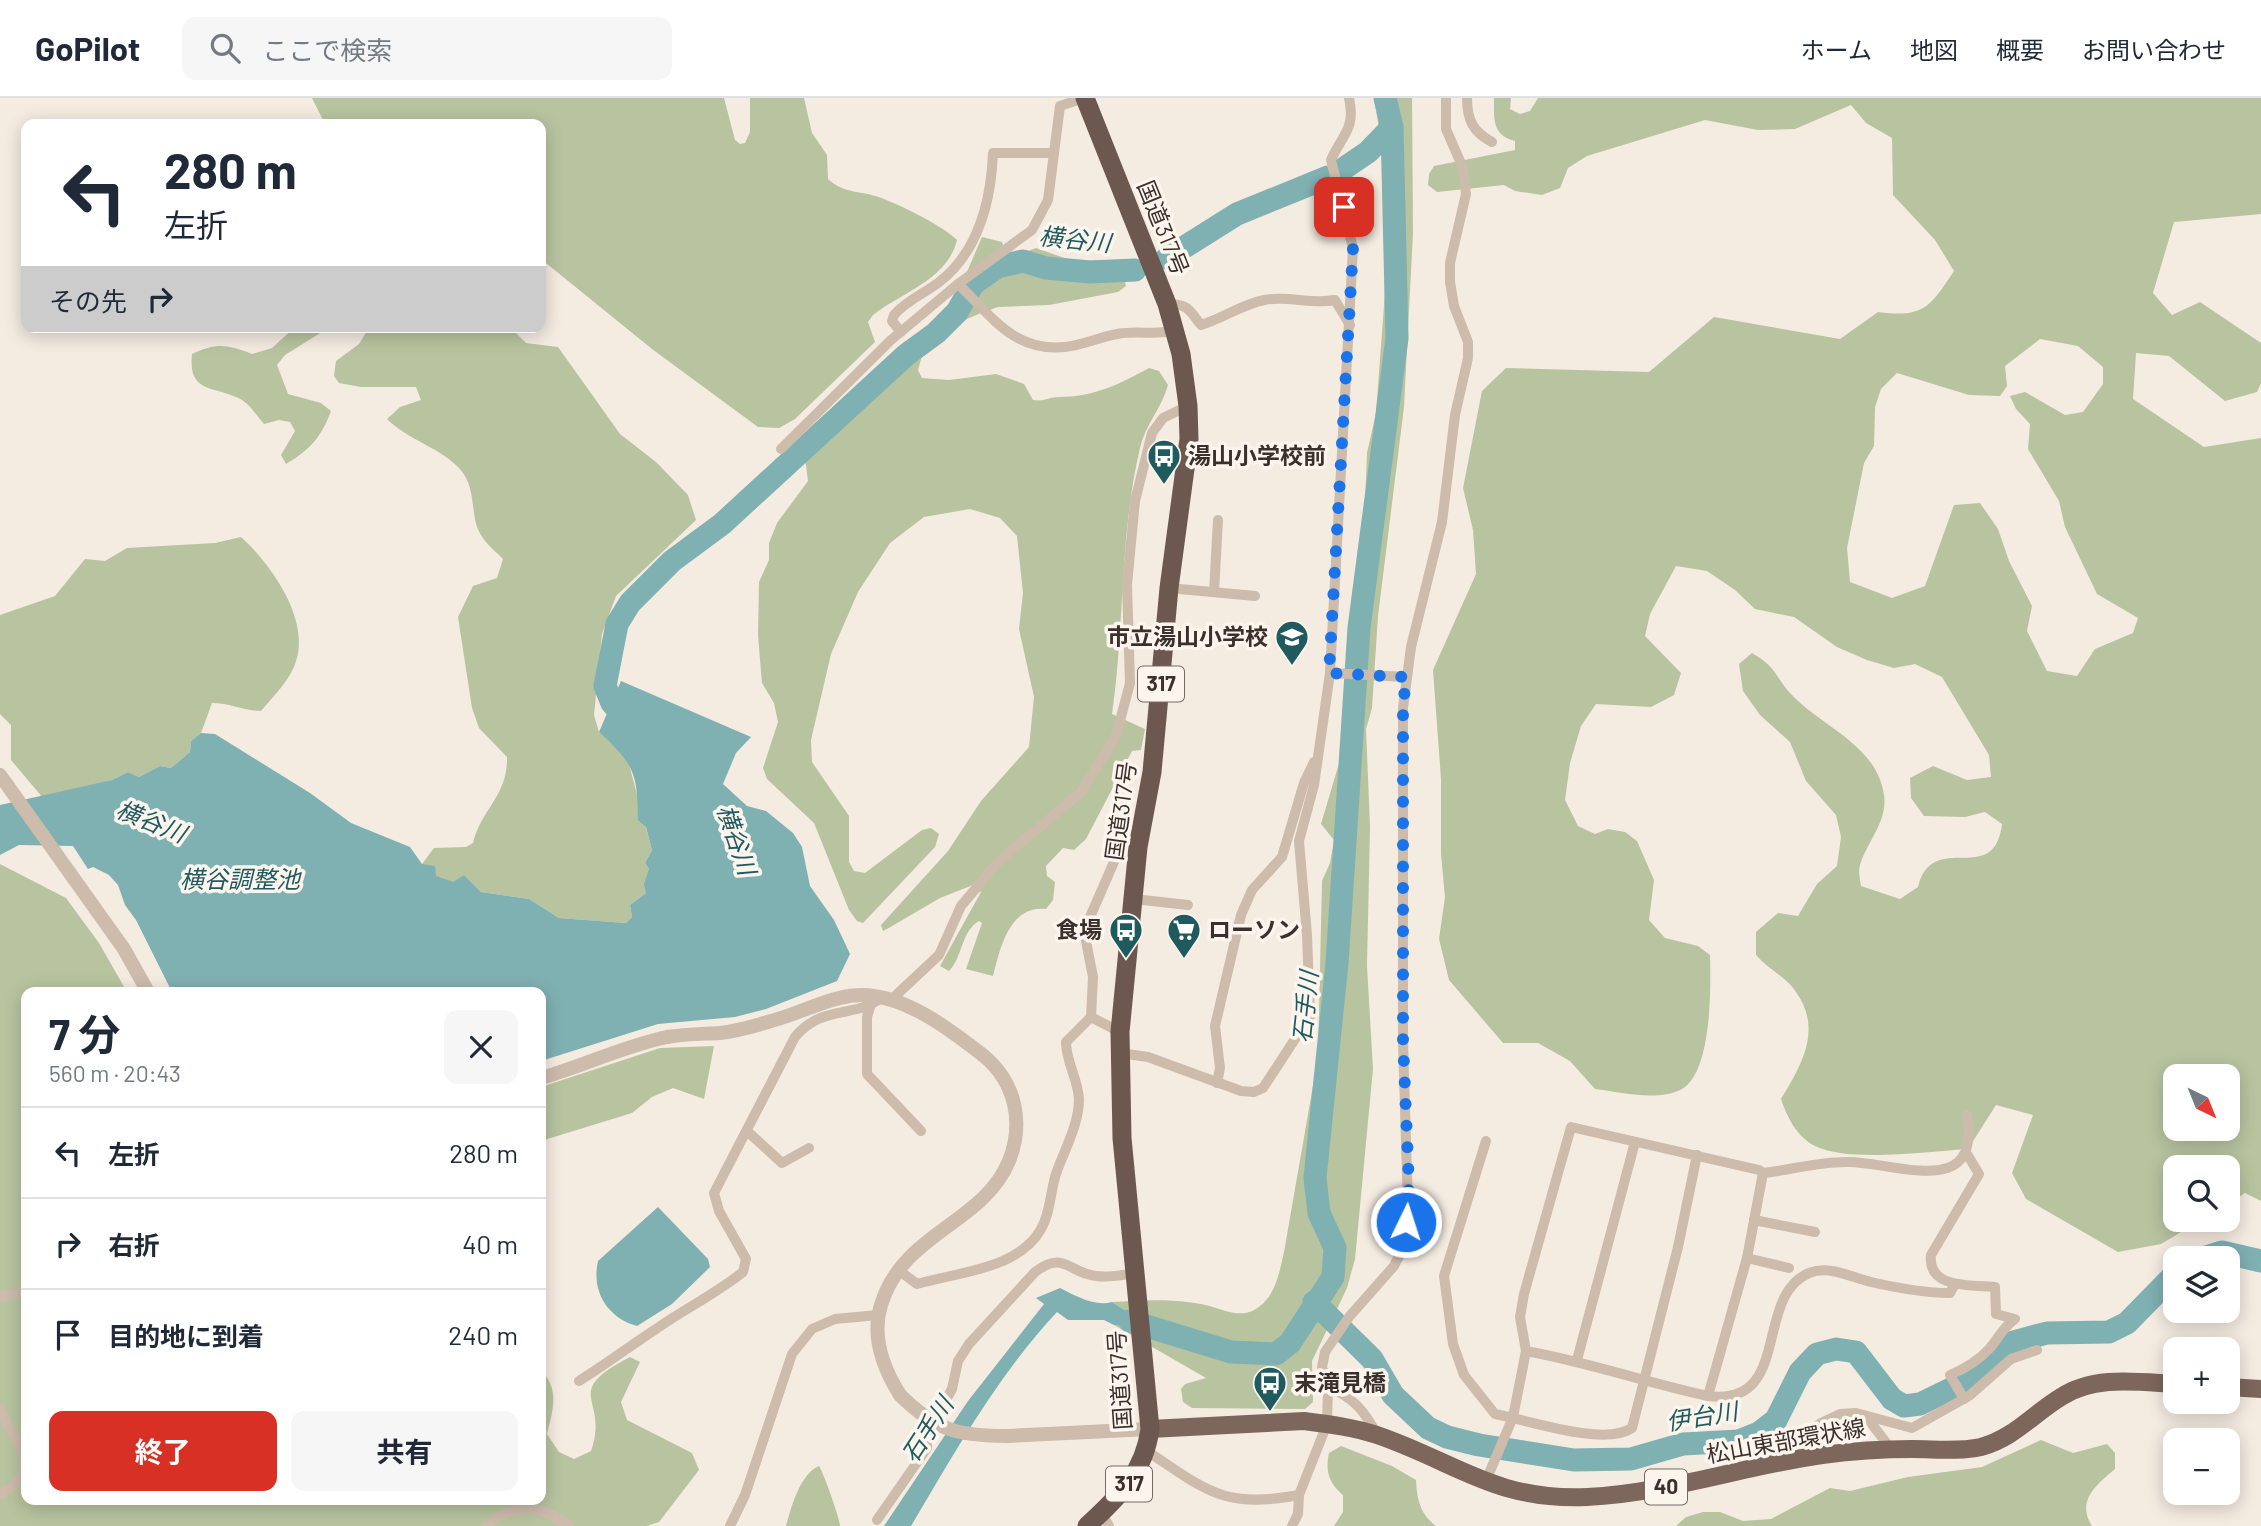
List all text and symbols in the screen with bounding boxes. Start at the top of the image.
search box [182,17,672,80]
text: GoPilot [35,28,140,68]
icon: search [206,29,244,67]
text: ここで検索 [262,34,392,65]
text: ホーム [1801,35,1872,64]
text: 地図 [1910,35,1958,64]
text: 概要 [1996,35,2044,64]
text: お問い合わせ [2082,35,2226,64]
text: 280 m [164,140,297,199]
icon: left [49,147,140,238]
street label: 国道317号 [1132,176,1196,279]
pin [1314,177,1374,237]
icon: arrive [1325,188,1363,226]
text: 左折 [164,205,228,243]
water label: 横谷川 [1038,220,1115,257]
icon: right [141,280,179,318]
text: その先 [49,285,127,316]
bus stop icon: 湯山小学校前 [1145,437,1183,486]
place label: 湯山小学校前 [1188,441,1326,469]
school or university icon: 市立湯山小学校 [1273,618,1311,667]
place label: 市立湯山小学校 [1107,622,1268,650]
road number: 317 [1138,666,1184,702]
street label: 国道317号 [1099,760,1141,862]
water label: 横谷川 [113,794,193,849]
water label: 横谷川 [712,801,764,881]
water label: 横谷調整池 [180,864,302,893]
bus stop icon: 食場 [1107,911,1145,960]
supermarket icon: ローソン [1165,911,1203,960]
place label: 食場 [1056,915,1102,943]
place label: ローソン [1208,915,1300,943]
water label: 石手川 [1286,967,1323,1044]
text: 7 分 [49,1008,120,1058]
button: close [444,1010,518,1084]
text: 560 m · 20:43 [49,1059,181,1087]
north arrow [2163,1064,2240,1141]
map controls [2163,1064,2240,1505]
icon: left [49,1134,87,1172]
text: 280 m [449,1137,518,1168]
text: 左折 [108,1138,160,1169]
button: search [2163,1155,2240,1232]
position arrow [1369,1185,1443,1259]
icon: right [49,1225,87,1263]
text: 40 m [462,1228,518,1259]
text: 右折 [108,1229,160,1260]
button: layers [2163,1246,2240,1323]
icon: arrive [49,1316,87,1354]
text: 240 m [448,1319,518,1350]
text: 目的地に到着 [108,1320,264,1351]
street label: 国道317号 [1102,1329,1136,1431]
button: + [2163,1337,2240,1414]
bus stop icon: 末滝見橋 [1251,1364,1289,1413]
place label: 末滝見橋 [1294,1368,1386,1396]
water label: 石手川 [895,1389,960,1467]
water label: 伊台川 [1664,1395,1743,1435]
button: 終了 [49,1411,277,1491]
button: 共有 [291,1411,518,1491]
street label: 松山東部環状線 [1704,1412,1868,1468]
button: − [2163,1428,2240,1505]
road number: 317 [1106,1466,1152,1502]
road number: 40 [1645,1470,1687,1504]

